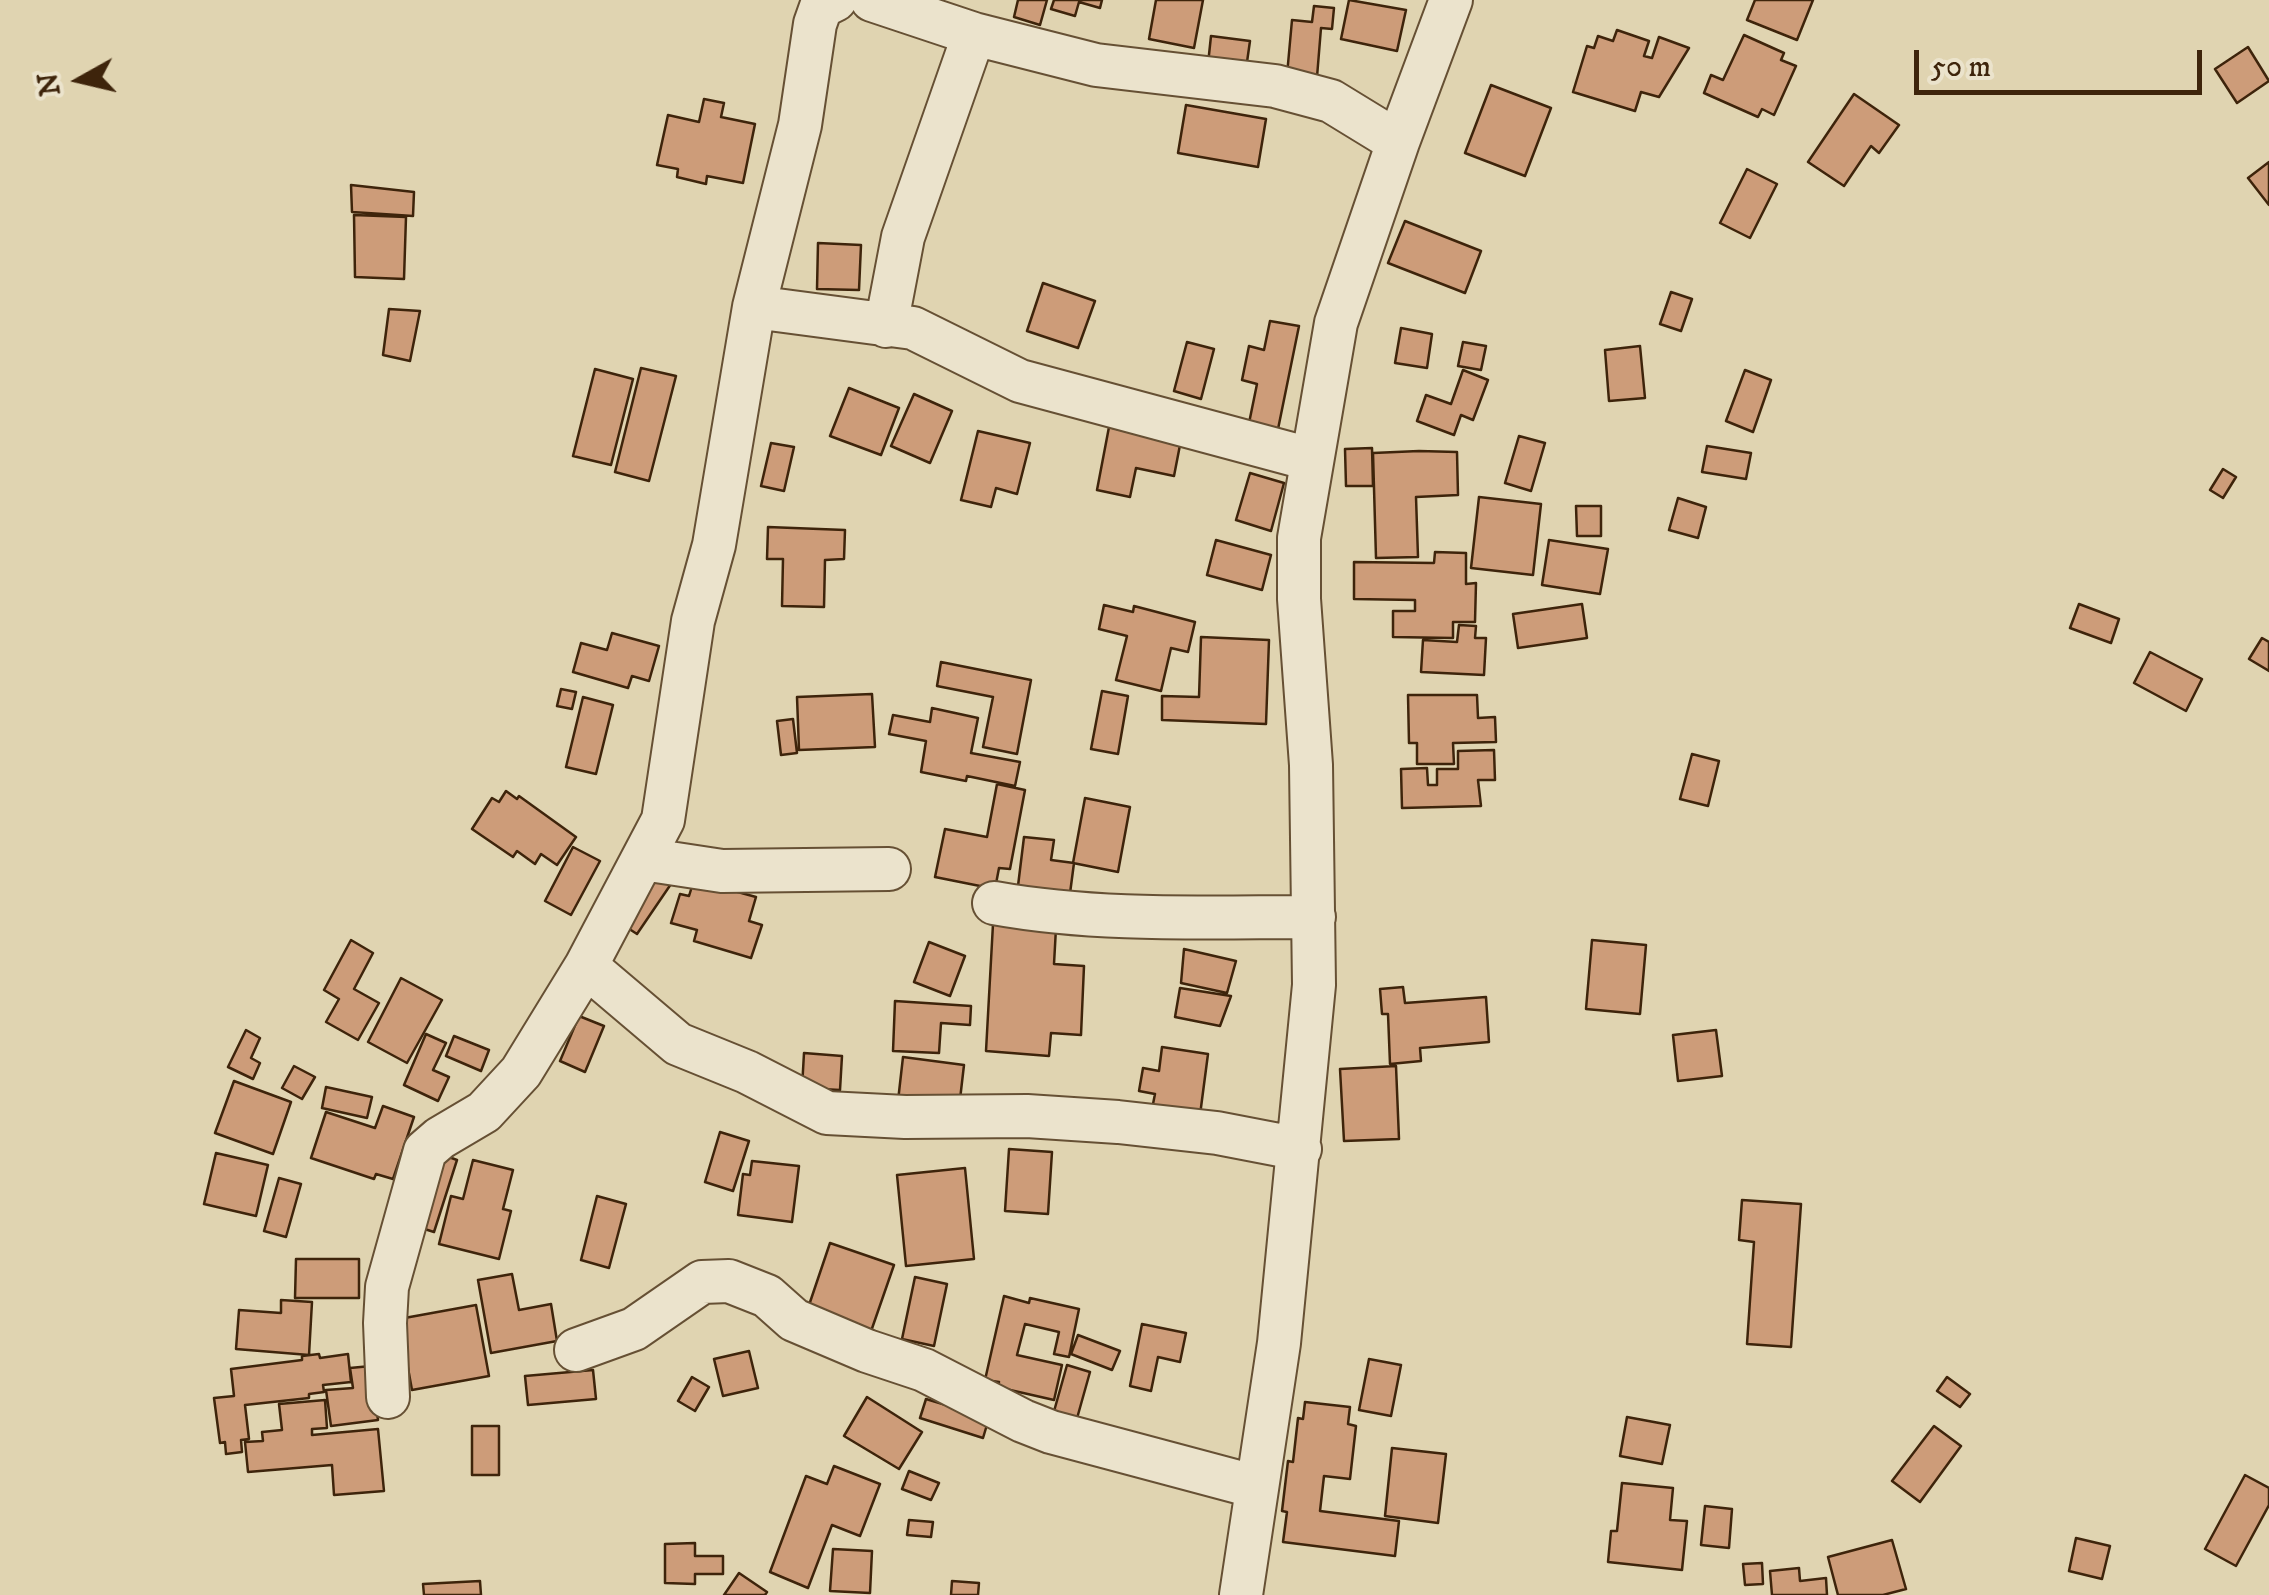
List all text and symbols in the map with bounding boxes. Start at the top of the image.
north arrow [30,30,130,130]
scale bar [1919,30,2206,92]
text: 50 m [1931,49,1991,86]
text: N [31,70,69,98]

